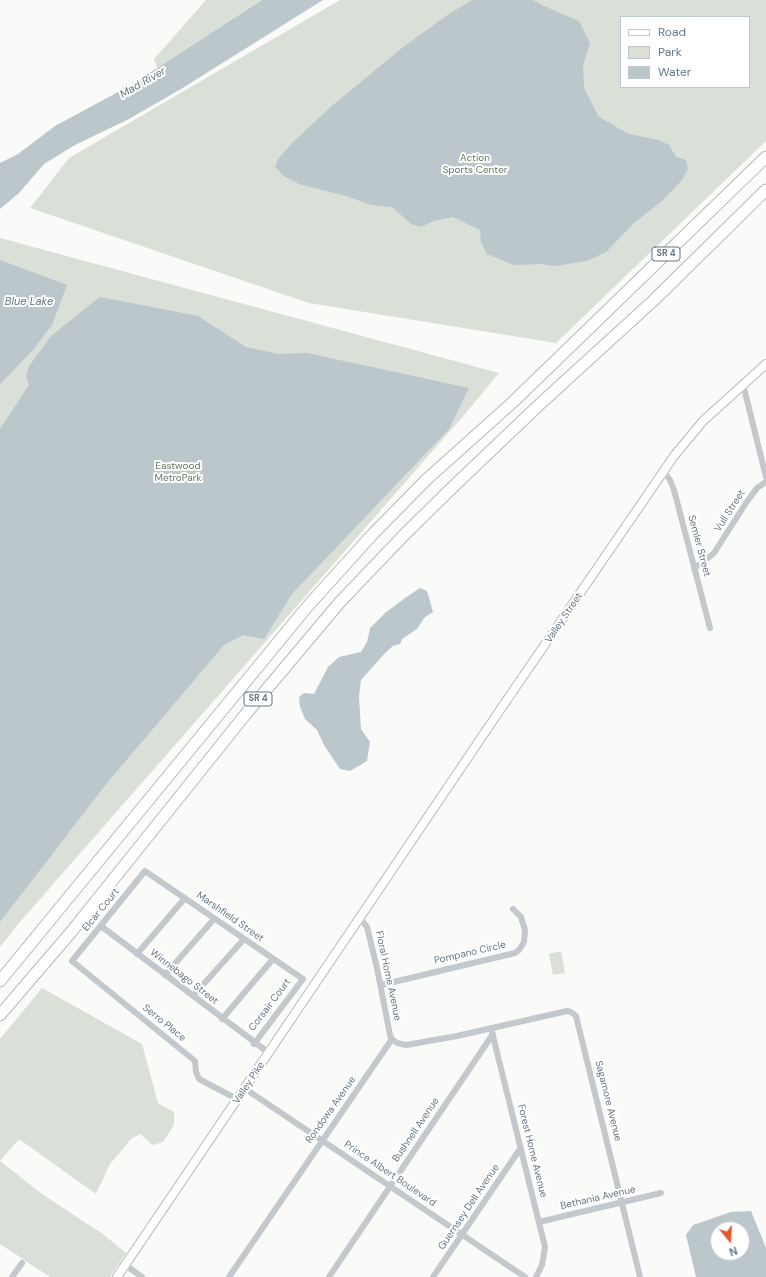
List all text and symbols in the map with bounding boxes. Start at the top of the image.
legend [620,16,750,88]
text: Road [658,24,686,40]
text: Park [658,44,682,60]
text: Water [658,64,691,80]
water label: Mad River [118,65,168,101]
park label: Action Sports Center [442,152,508,176]
road number: SR 4 [652,247,680,261]
water label: Blue Lake [5,295,53,309]
park label: Eastwood MetroPark [154,460,202,484]
street label: Vull Street [712,488,748,534]
street label: Semler Street [685,514,713,578]
street label: Valley Street [543,591,585,645]
road number: SR 4 [244,692,272,706]
street label: Elcar Court [80,886,122,934]
street label: Marshfield Street [194,889,266,945]
street label: Floral Home Avenue [373,930,403,1022]
street label: Pompano Circle [433,939,507,967]
street label: Winnebago Street [148,947,220,1007]
street label: Corsair Court [246,976,294,1034]
street label: Serro Place [140,1002,188,1044]
street label: Sagamore Avenue [592,1059,624,1143]
street label: Valley Pike [231,1060,267,1106]
street label: Rondowa Avenue [303,1074,359,1146]
street label: Bushnell Avenue [390,1096,442,1164]
street label: Forest Home Avenue [515,1103,549,1199]
street label: Prince Albert Boulevard [342,1139,438,1209]
street label: Guernsey Dell Avenue [436,1162,502,1252]
street label: Bethania Avenue [559,1184,637,1212]
north arrow [710,1221,750,1261]
text: N [727,1244,739,1259]

